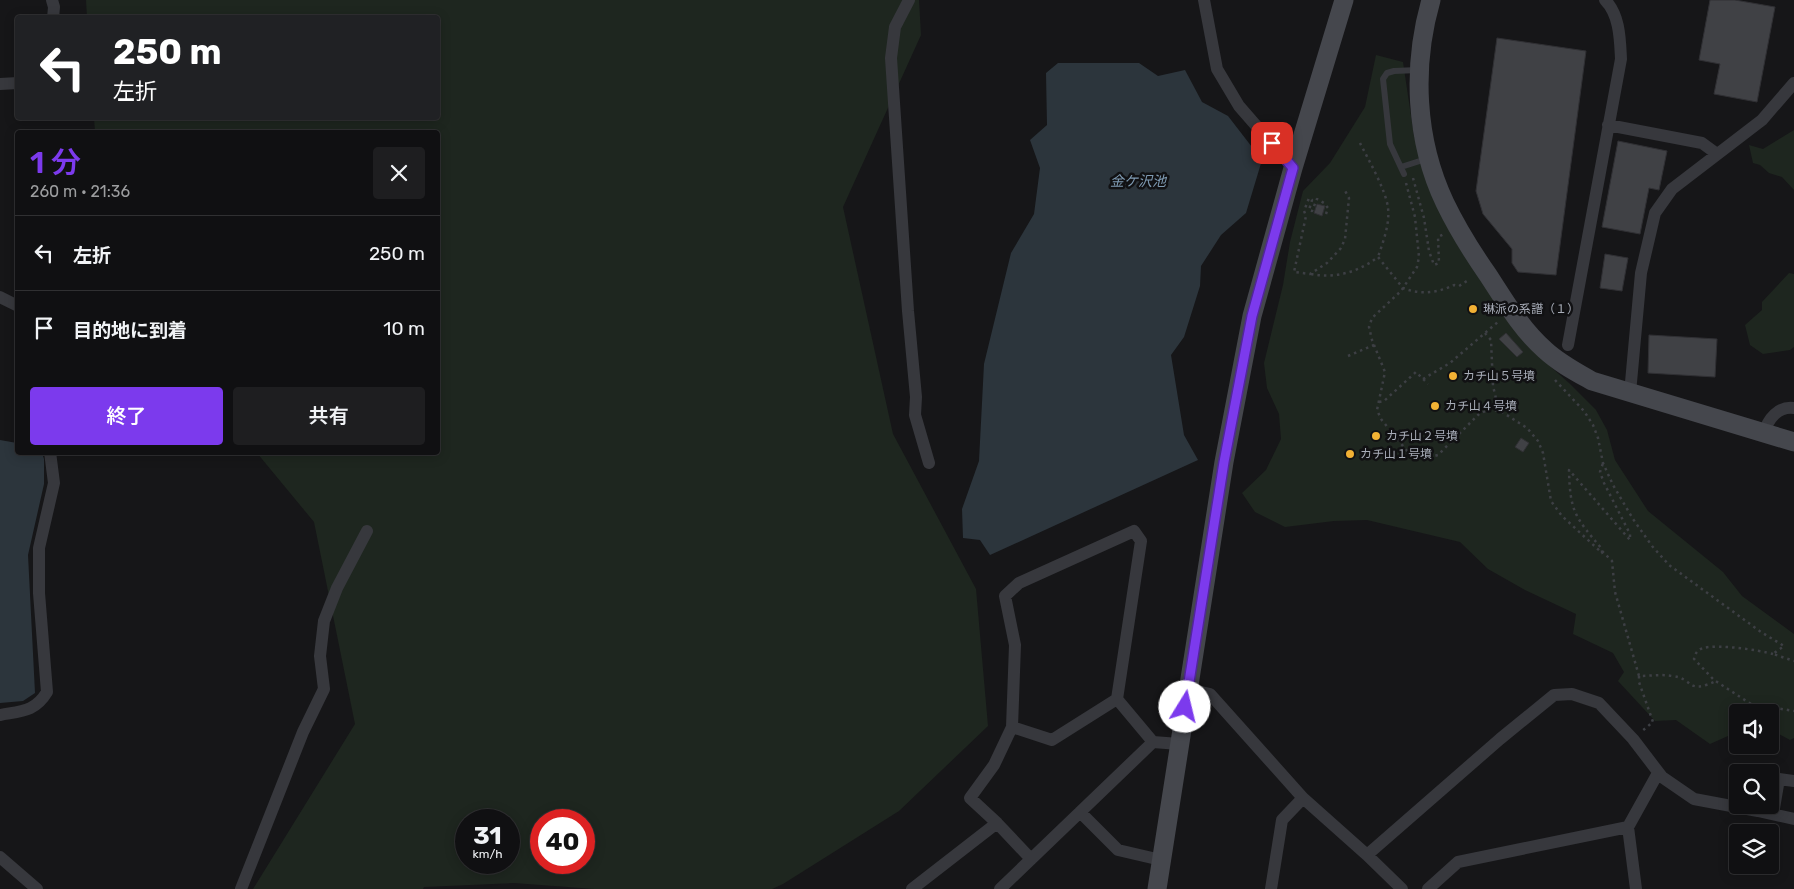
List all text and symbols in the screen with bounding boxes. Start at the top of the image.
text: 250 m [113,31,222,73]
icon: left [30,35,95,100]
text: 左折 [113,78,157,105]
pin [1251,122,1293,164]
icon: arrive [1258,129,1286,157]
text: 1 分 [30,145,81,181]
button: close [373,147,425,199]
water label: 金ケ沢池 [1110,173,1168,190]
text: 260 m · 21:36 [30,182,130,201]
icon: left [30,239,58,267]
text: 250 m [369,242,425,265]
text: 左折 [73,244,111,267]
place label: 琳派の系譜（１） [1483,302,1579,316]
marker: 琳派の系譜（１） [1467,303,1479,315]
icon: arrive [30,314,58,342]
text: 10 m [383,317,425,340]
text: 目的地に到着 [73,319,187,342]
place label: カチ山５号墳 [1463,369,1535,383]
marker: カチ山５号墳 [1447,370,1459,382]
button: 終了 [30,387,223,445]
button: 共有 [233,387,425,445]
place label: カチ山４号墳 [1445,399,1517,413]
marker: カチ山４号墳 [1429,400,1441,412]
place label: カチ山２号墳 [1386,429,1458,443]
marker: カチ山２号墳 [1370,430,1382,442]
place label: カチ山１号墳 [1360,447,1432,461]
marker: カチ山１号墳 [1344,448,1356,460]
position arrow [1158,680,1210,732]
map controls [1729,704,1779,874]
button: sound [1729,704,1779,754]
button: search [1729,764,1779,814]
speed limit sign: 40 [530,809,595,874]
text: 31 [473,821,502,850]
button: layers [1729,824,1779,874]
text: km/h [473,847,502,861]

